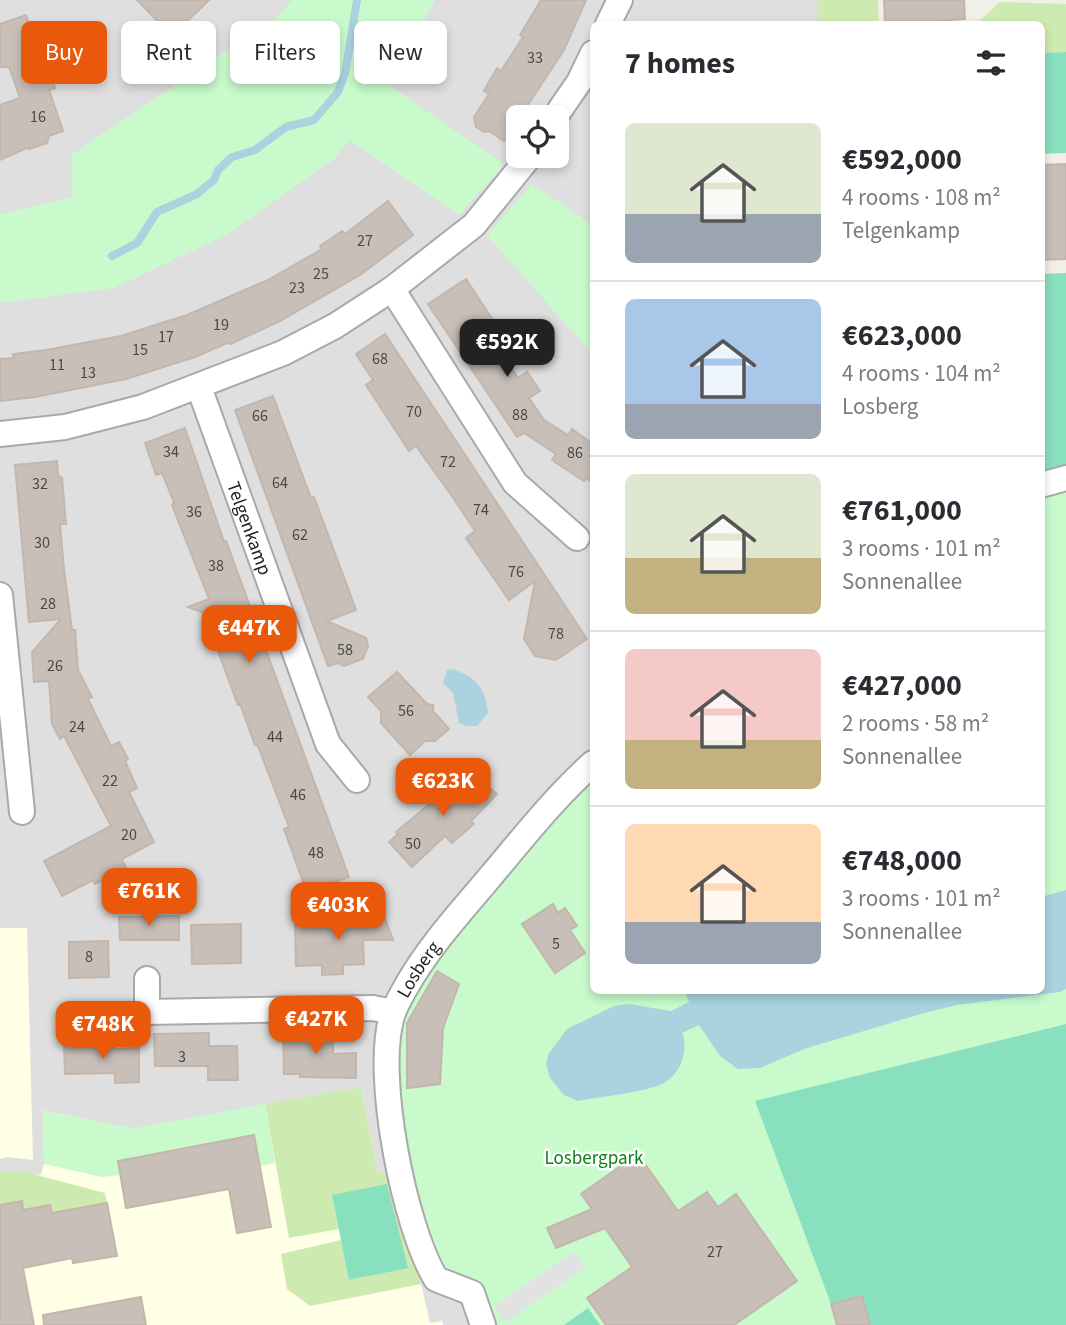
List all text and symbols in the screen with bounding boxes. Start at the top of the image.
chip: Buy [21,21,107,84]
chip: Rent [121,21,216,84]
chip: Filters [230,21,340,84]
chip: New [354,21,447,84]
text: 7 homes [625,42,735,85]
icon: filters [972,44,1010,82]
house number: 33 [527,47,543,69]
map controls [506,105,569,168]
button: locate [506,105,569,168]
house number: 16 [30,106,46,128]
text: €592,000 [842,138,962,181]
icon: home [681,151,765,235]
text: 4 rooms · 108 m² [842,181,1001,214]
text: Telgenkamp [842,214,960,247]
house number: 27 [357,230,373,252]
house number: 25 [313,263,329,285]
house number: 23 [289,277,305,299]
house number: 19 [213,314,229,336]
text: €623,000 [842,314,962,357]
pin: €592K [458,320,556,379]
text: €592K [476,325,538,358]
house number: 17 [158,326,174,348]
icon: home [681,327,765,411]
house number: 15 [132,339,148,361]
house number: 68 [372,348,388,370]
house number: 11 [49,354,65,376]
text: 4 rooms · 104 m² [842,357,1001,390]
house number: 13 [80,362,96,384]
text: Losberg [842,390,918,423]
house number: 70 [406,401,422,423]
house number: 88 [512,404,528,426]
house number: 66 [252,405,268,427]
house number: 34 [163,441,179,463]
house number: 86 [567,442,583,464]
house number: 72 [440,451,456,473]
house number: 64 [272,472,288,494]
house number: 32 [32,473,48,495]
street label: Telgenkamp [219,478,278,579]
text: €761,000 [842,489,962,532]
house number: 74 [473,499,489,521]
house number: 36 [186,501,202,523]
icon: home [681,502,765,586]
house number: 62 [292,524,308,546]
house number: 30 [34,532,50,554]
text: 3 rooms · 101 m² [842,532,1001,565]
house number: 38 [208,555,224,577]
house number: 76 [508,561,524,583]
text: Sonnenallee [842,565,962,598]
house number: 28 [40,593,56,615]
pin: €447K [200,606,298,665]
text: €447K [218,611,280,644]
house number: 78 [548,623,564,645]
house number: 58 [337,639,353,661]
house number: 26 [47,655,63,677]
text: €427,000 [842,664,962,707]
icon: home [681,677,765,761]
house number: 56 [398,700,414,722]
text: 2 rooms · 58 m² [842,707,989,740]
house number: 24 [69,716,85,738]
house number: 44 [267,726,283,748]
text: Sonnenallee [842,740,962,773]
pin: €623K [394,758,492,818]
text: €623K [412,764,474,797]
house number: 22 [102,770,118,792]
house number: 46 [290,784,306,806]
house number: 20 [121,824,137,846]
house number: 50 [405,833,421,855]
text: €748,000 [842,839,962,882]
house number: 48 [308,842,324,864]
icon: home [681,852,765,936]
pin: €761K [100,869,198,928]
text: €761K [118,874,180,907]
text: 3 rooms · 101 m² [842,882,1001,915]
pin: €403K [289,883,387,942]
text: €403K [307,888,369,921]
text: Sonnenallee [842,915,962,948]
house number: 5 [552,933,560,955]
street label: Losberg [391,935,448,1003]
house number: 8 [85,946,93,968]
pin: €427K [267,996,365,1056]
pin: €748K [54,1002,152,1061]
text: €427K [285,1002,347,1035]
text: €748K [72,1007,134,1040]
house number: 3 [178,1046,186,1068]
park label: Losbergpark [545,1145,644,1172]
house number: 27 [707,1241,723,1263]

